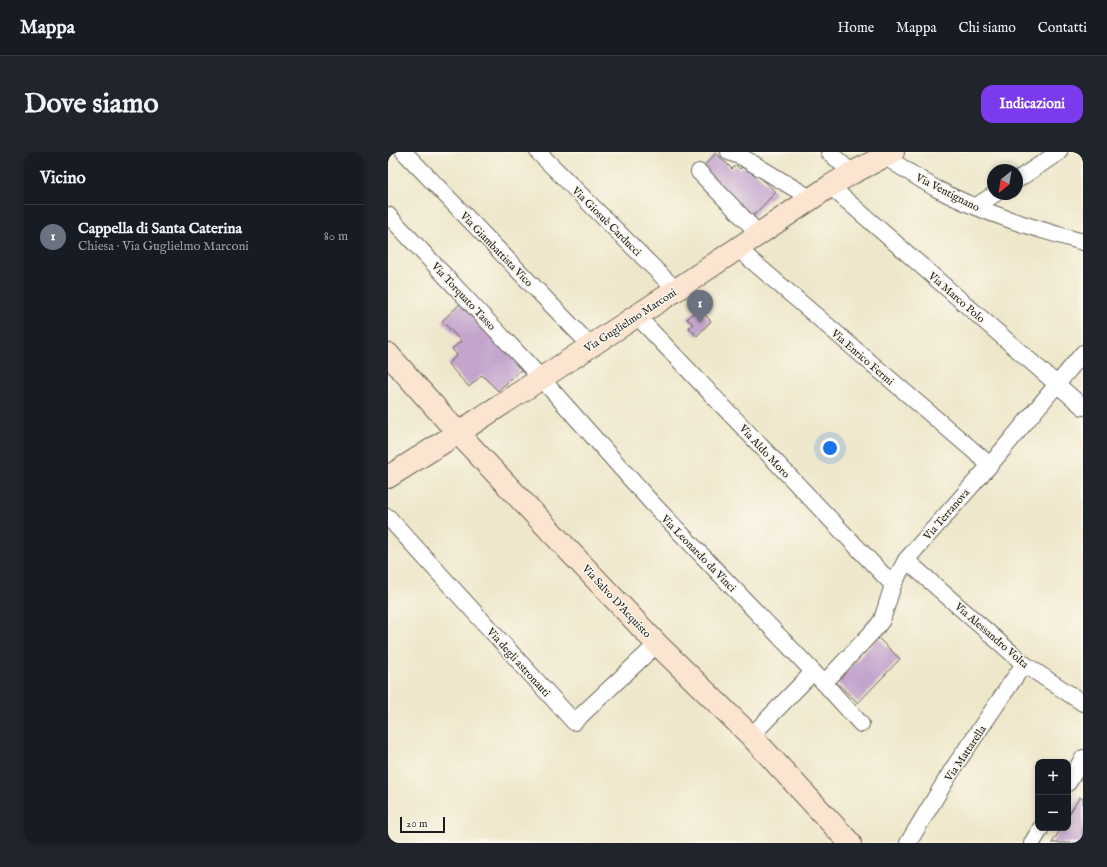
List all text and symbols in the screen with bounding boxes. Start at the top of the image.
text: Mappa [20,16,75,40]
text: Home [838,19,874,37]
text: Mappa [896,19,937,37]
text: Chi siamo [959,19,1016,37]
text: Contatti [1038,19,1087,37]
button: Indicazioni [981,85,1083,123]
text: Dove siamo [24,87,159,122]
north arrow [987,164,1023,200]
text: Vicino [40,168,86,189]
street label: Via Ventignano [912,170,982,215]
street label: Via Giosuè Carducci [568,183,644,259]
street label: Via Giambattista Vico [456,209,536,290]
text: Cappella di Santa Caterina [78,219,242,238]
text: 1 [51,228,55,245]
text: 80 m [324,228,348,245]
text: Chiesa · Via Guglielmo Marconi [78,238,249,255]
street label: Via Torquato Tasso [428,259,498,334]
street label: Via Marco Polo [924,269,988,326]
street label: Via Guglielmo Marconi [581,286,679,356]
pin: 1 [687,290,713,323]
street label: Via Enrico Fermi [827,326,896,389]
street label: Via Aldo Moro [735,421,793,481]
your location [820,438,840,458]
street label: Via Terranova [920,486,973,544]
street label: Via Leonardo da Vinci [657,512,739,595]
street label: Via Salvo D'Acquisto [578,561,654,641]
street label: Via Alessandro Volta [951,599,1031,672]
street label: Via degli astronauti [483,625,553,700]
street label: Via Mattarella [941,723,990,785]
map controls [1035,759,1071,831]
button: + [1035,759,1071,795]
button: − [1035,795,1071,831]
scale bar [400,815,445,834]
text: 20 m [406,817,427,831]

